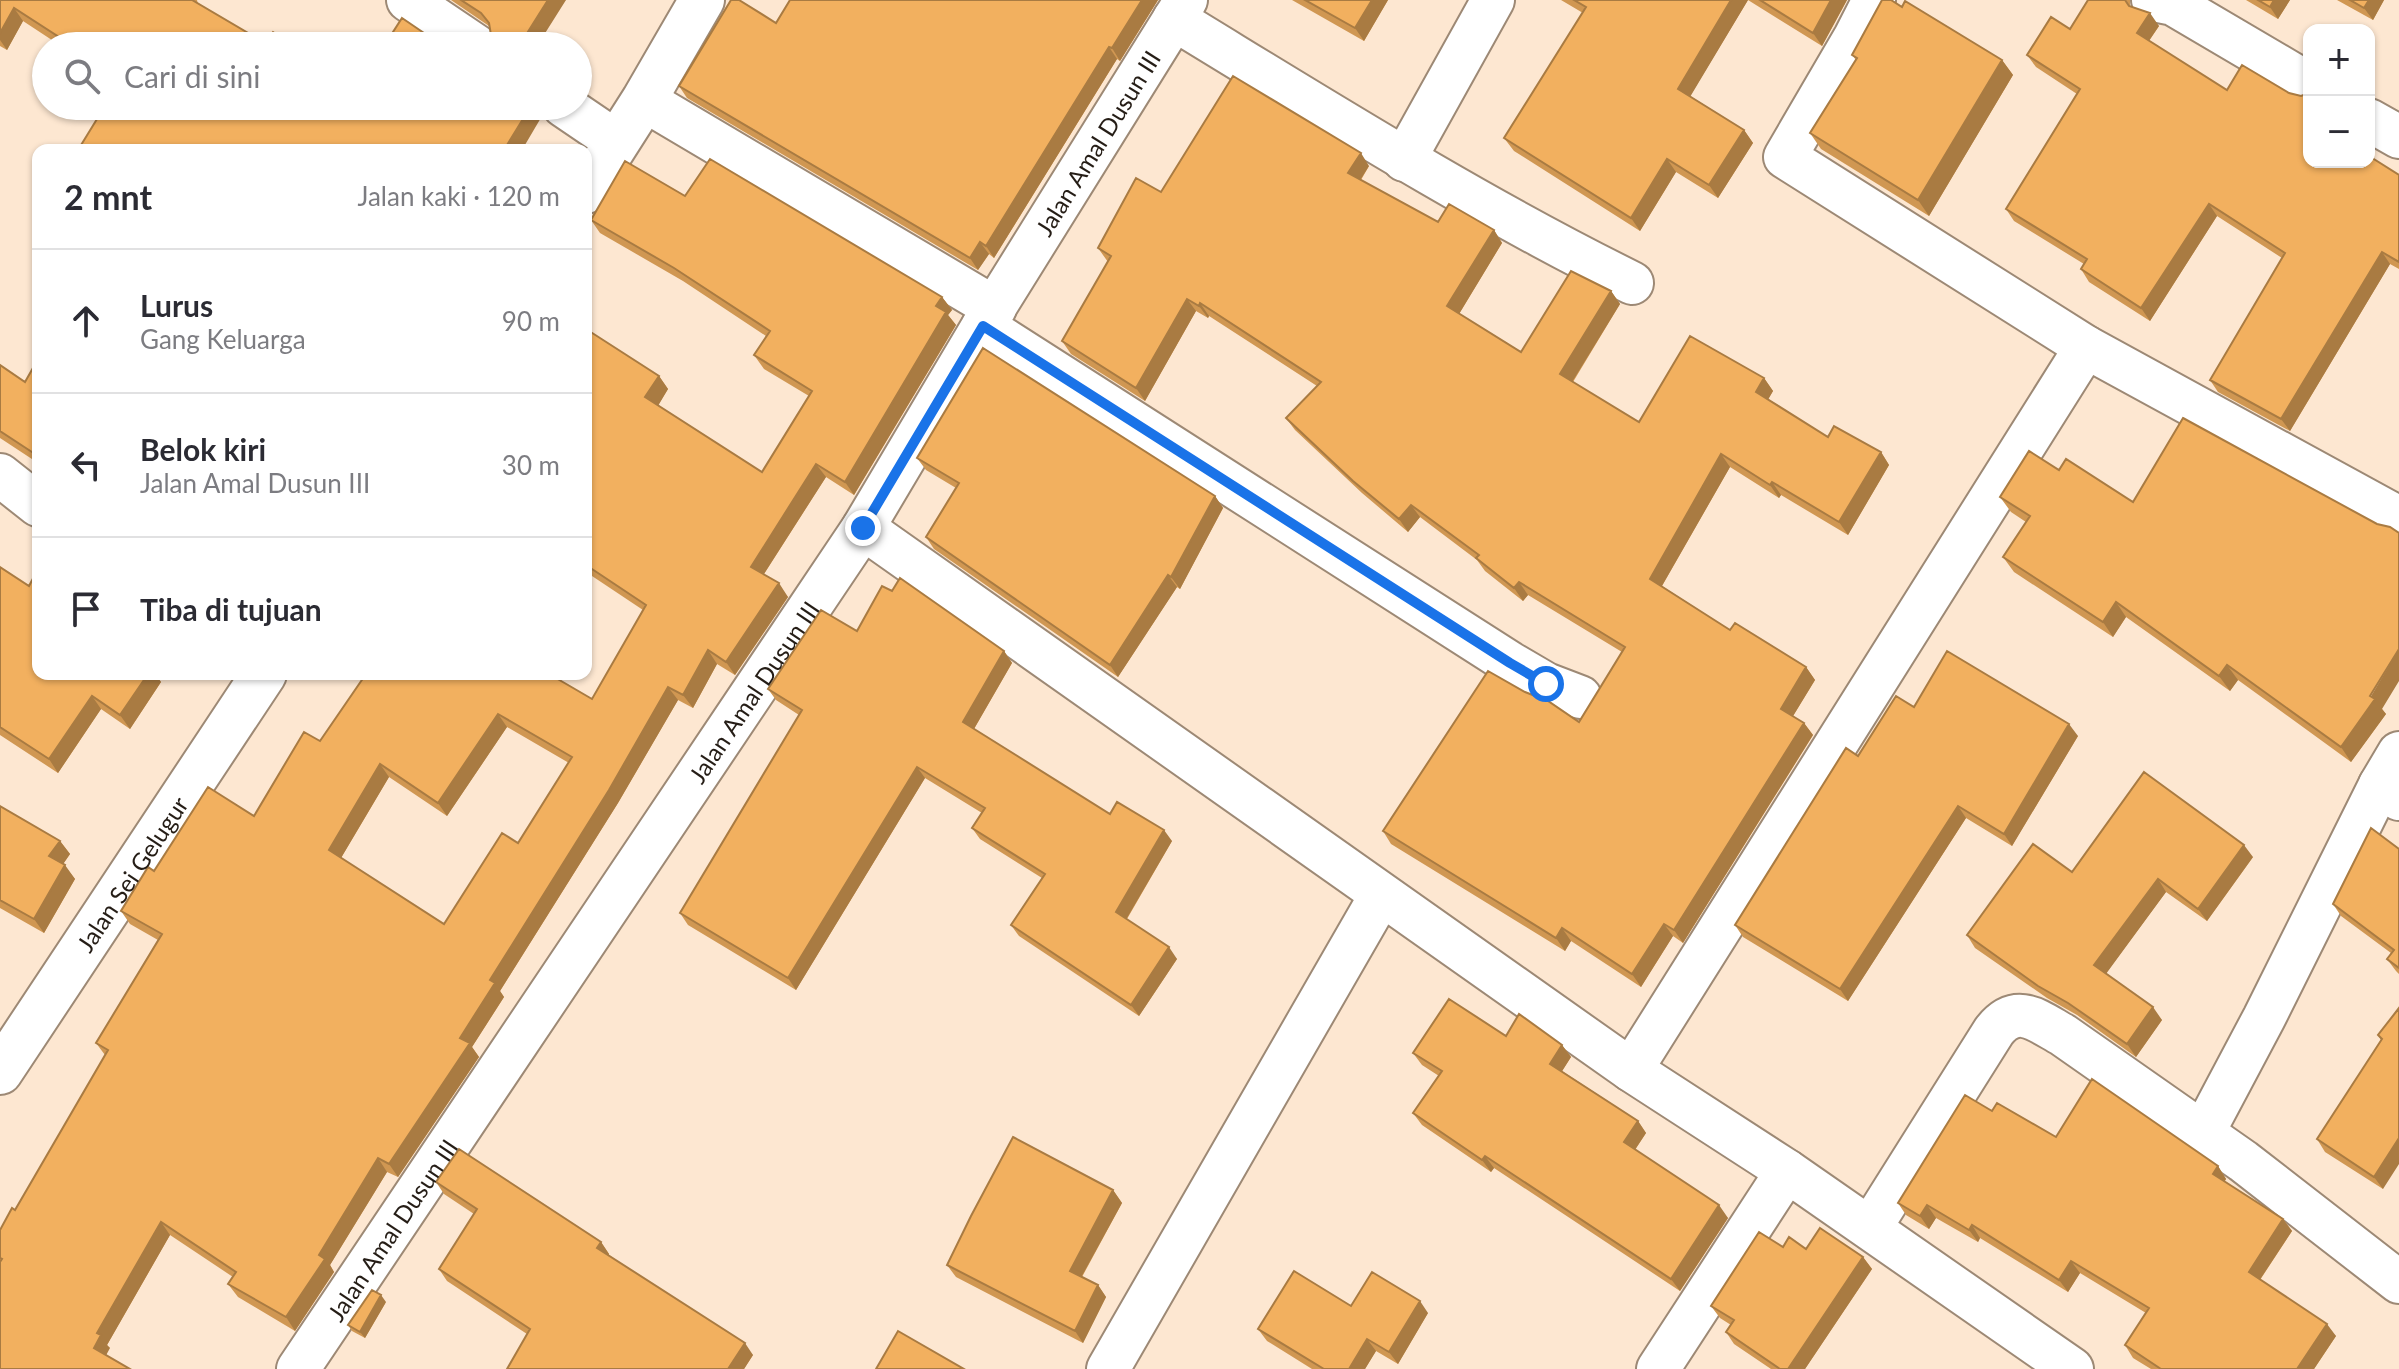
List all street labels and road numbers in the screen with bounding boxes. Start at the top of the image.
street label: Jalan Amal Dusun III [1029,45,1166,241]
street label: Jalan Amal Dusun III [682,595,824,788]
street label: Jalan Sei Gelugur [70,790,194,957]
street label: Jalan Amal Dusun III [320,1133,463,1326]

